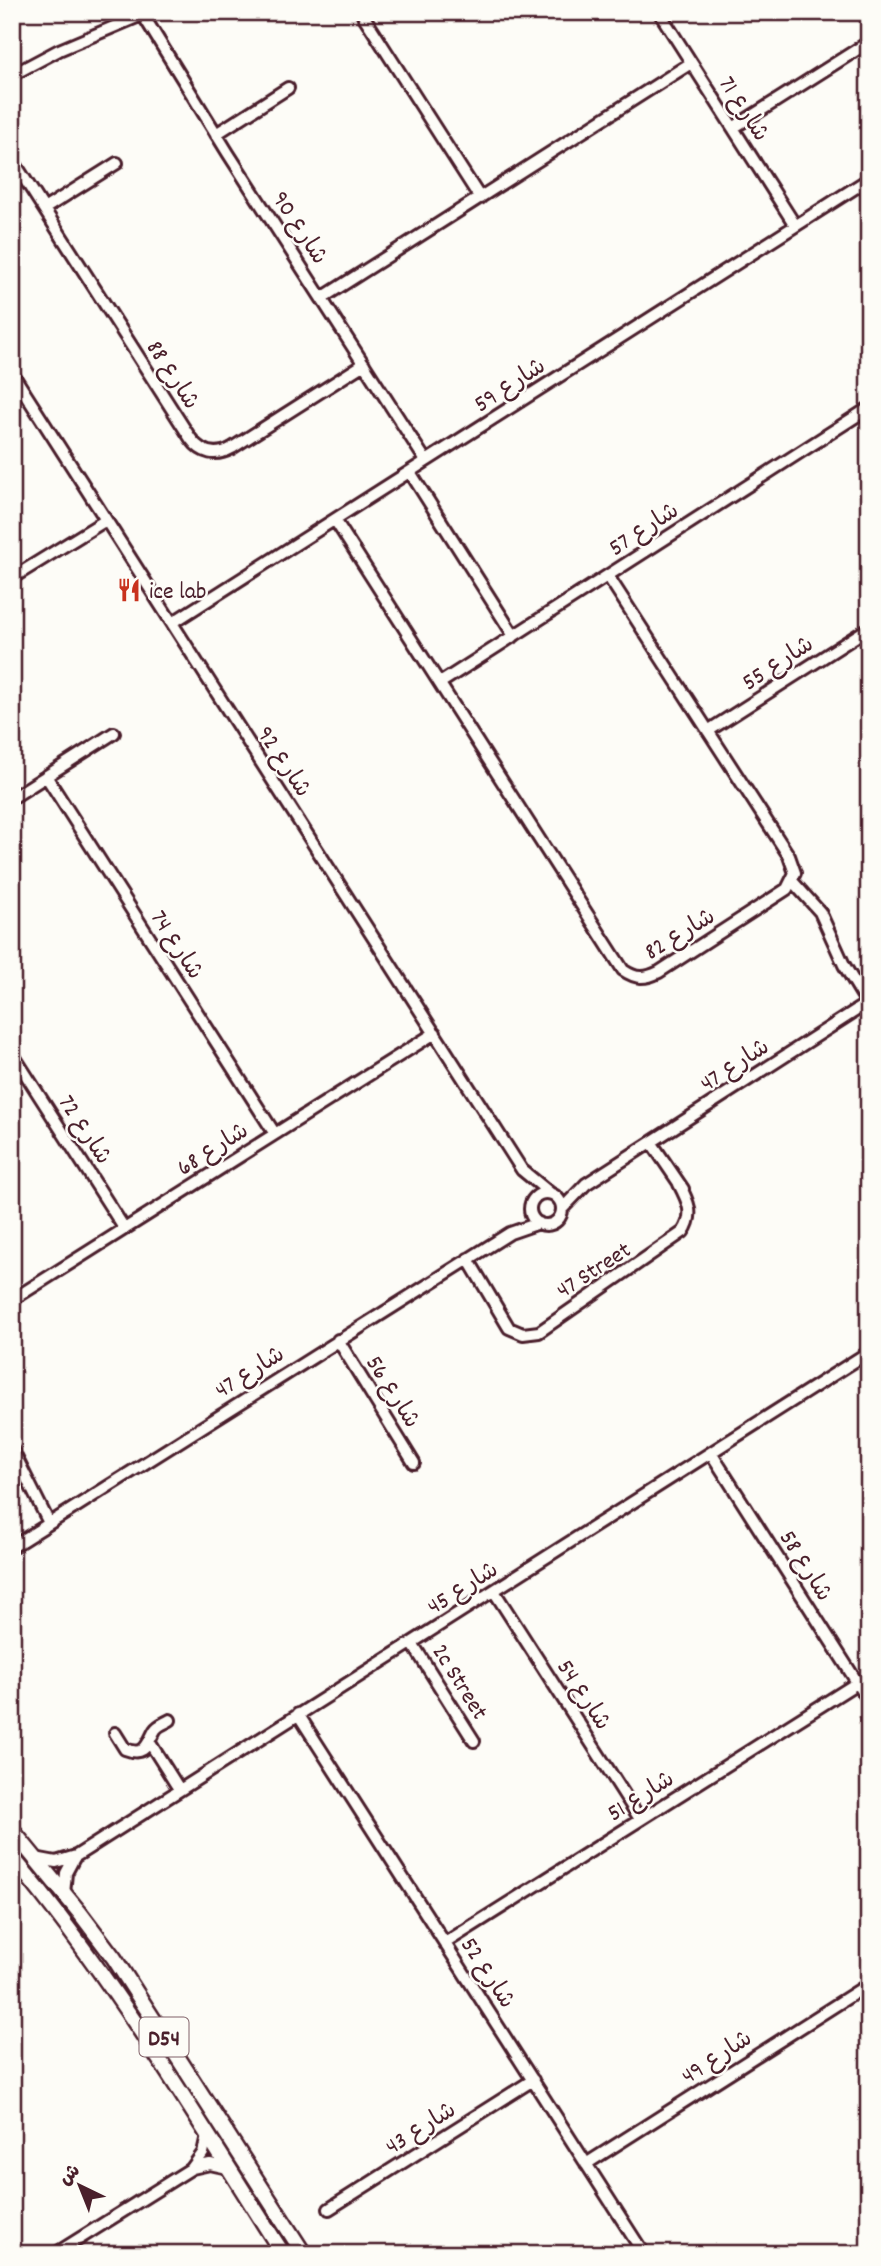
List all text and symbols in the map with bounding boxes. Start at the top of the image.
street label: شارع 71 [709,70,776,149]
street label: شارع 90 [262,185,335,272]
street label: شارع 88 [136,334,207,417]
street label: شارع 59 [468,351,553,422]
street label: شارع 57 [603,495,686,566]
restaurant icon: ice lab [115,576,143,604]
place label: ice lab [149,576,206,610]
street label: شارع 55 [736,629,821,700]
street label: شارع 92 [247,720,318,805]
street label: شارع 82 [639,901,723,970]
street label: شارع 74 [140,904,211,987]
street label: شارع 47 [694,1031,777,1102]
street label: شارع 72 [48,1089,119,1172]
street label: شارع 68 [171,1115,256,1186]
street label: 47 Street [551,1235,639,1308]
street label: شارع 47 [209,1339,292,1408]
street label: شارع 56 [356,1350,427,1436]
street label: شارع 58 [769,1524,840,1609]
street label: شارع 45 [421,1554,506,1625]
street label: 2c Street [422,1638,495,1727]
street label: شارع 54 [547,1653,618,1738]
street label: شارع 51 [601,1764,682,1832]
street label: شارع 52 [451,1931,522,2016]
road number: D54 [140,2018,188,2056]
street label: شارع 49 [676,2023,760,2094]
street label: شارع 43 [379,2094,464,2165]
north arrow [46,2150,116,2220]
text: ش [54,2159,88,2193]

